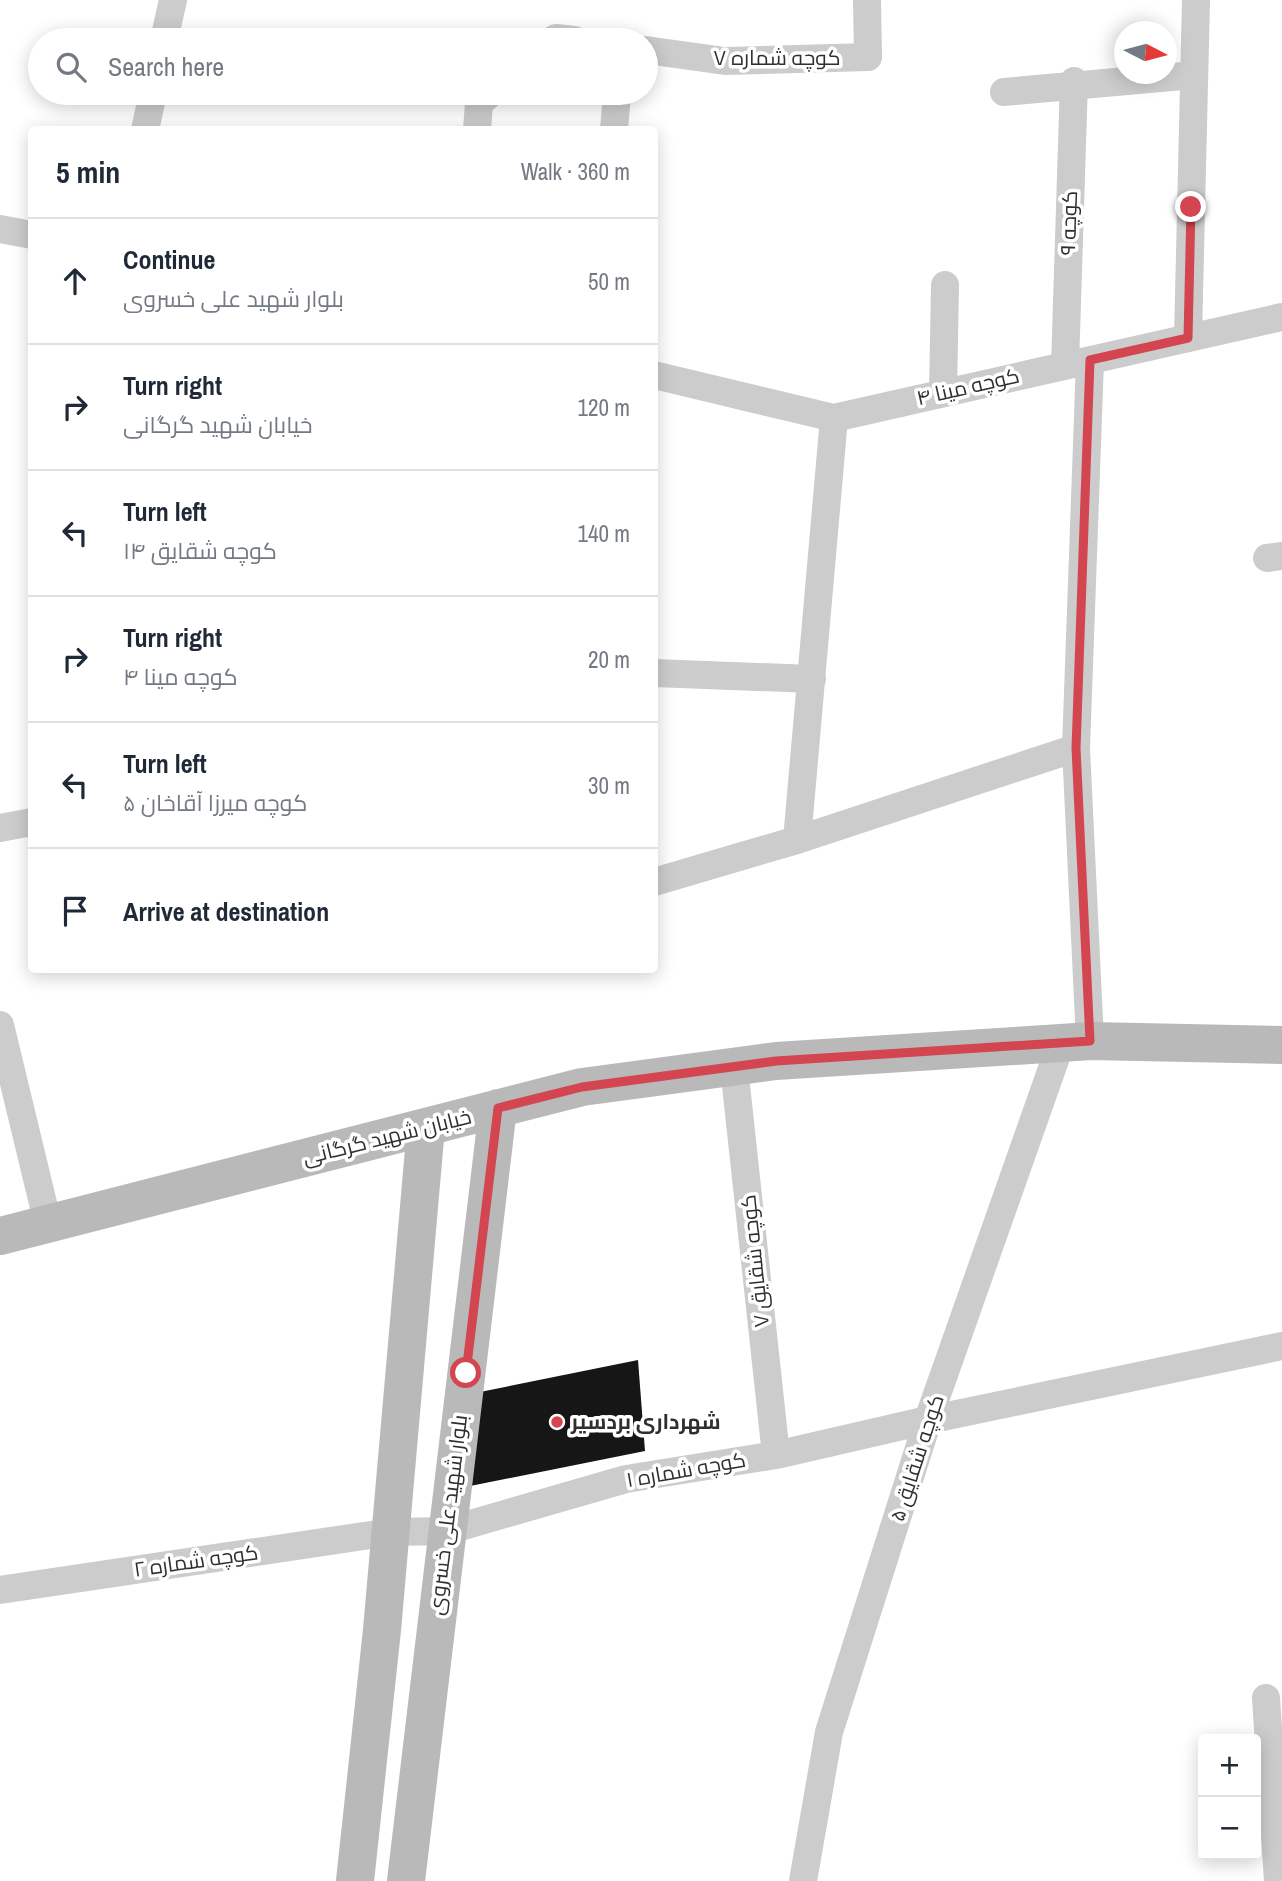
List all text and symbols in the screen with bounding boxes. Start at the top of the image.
north arrow [1114,21,1177,84]
search box [28,28,658,105]
street label: کوچه شماره ۷ [713,43,841,72]
icon: search [52,48,90,86]
text: Search here [108,49,224,84]
text: 5 min [56,152,120,192]
text: Walk · 360 m [521,156,630,187]
street label: کوچه ۹ [1053,190,1084,256]
route end [1175,191,1206,222]
text: Continue [123,242,215,277]
icon: ahead [56,262,94,300]
text: 50 m [588,266,630,297]
text: بلوار شهید علی خسروی [123,283,344,314]
street label: کوچه مینا ۴ [914,361,1022,412]
text: Turn right [123,368,222,403]
icon: right [56,388,94,426]
text: 120 m [578,392,630,423]
text: خیابان شهید گرگانی [123,409,313,440]
text: Turn left [123,494,207,529]
icon: left [56,514,94,552]
text: 140 m [578,518,630,549]
text: کوچه شقایق ۱۴ [123,535,277,566]
text: Turn right [123,620,222,655]
icon: right [56,640,94,678]
text: 20 m [588,644,630,675]
text: کوچه مینا ۴ [123,661,238,692]
text: Turn left [123,746,207,781]
icon: left [56,766,94,804]
text: 30 m [588,770,630,801]
text: کوچه میرزا آقاخان ۵ [123,787,308,818]
icon: arrive [56,892,94,930]
text: Arrive at destination [123,894,329,929]
street label: خیابان شهید گرگانی [299,1102,474,1172]
street label: کوچه شقایق ۷ [733,1193,776,1329]
route start [450,1357,481,1388]
street label: کوچه شقایق ۵ [882,1391,951,1525]
place label: شهرداری بردسیر [570,1407,721,1436]
street label: بلوار شهید علی خسروی [421,1413,474,1617]
marker: شهرداری بردسیر [549,1414,565,1430]
street label: کوچه شماره ۱ [624,1445,748,1494]
street label: کوچه شماره ۲ [132,1537,260,1584]
map controls [1198,1734,1261,1860]
button: + [1198,1734,1261,1797]
button: − [1198,1797,1261,1860]

